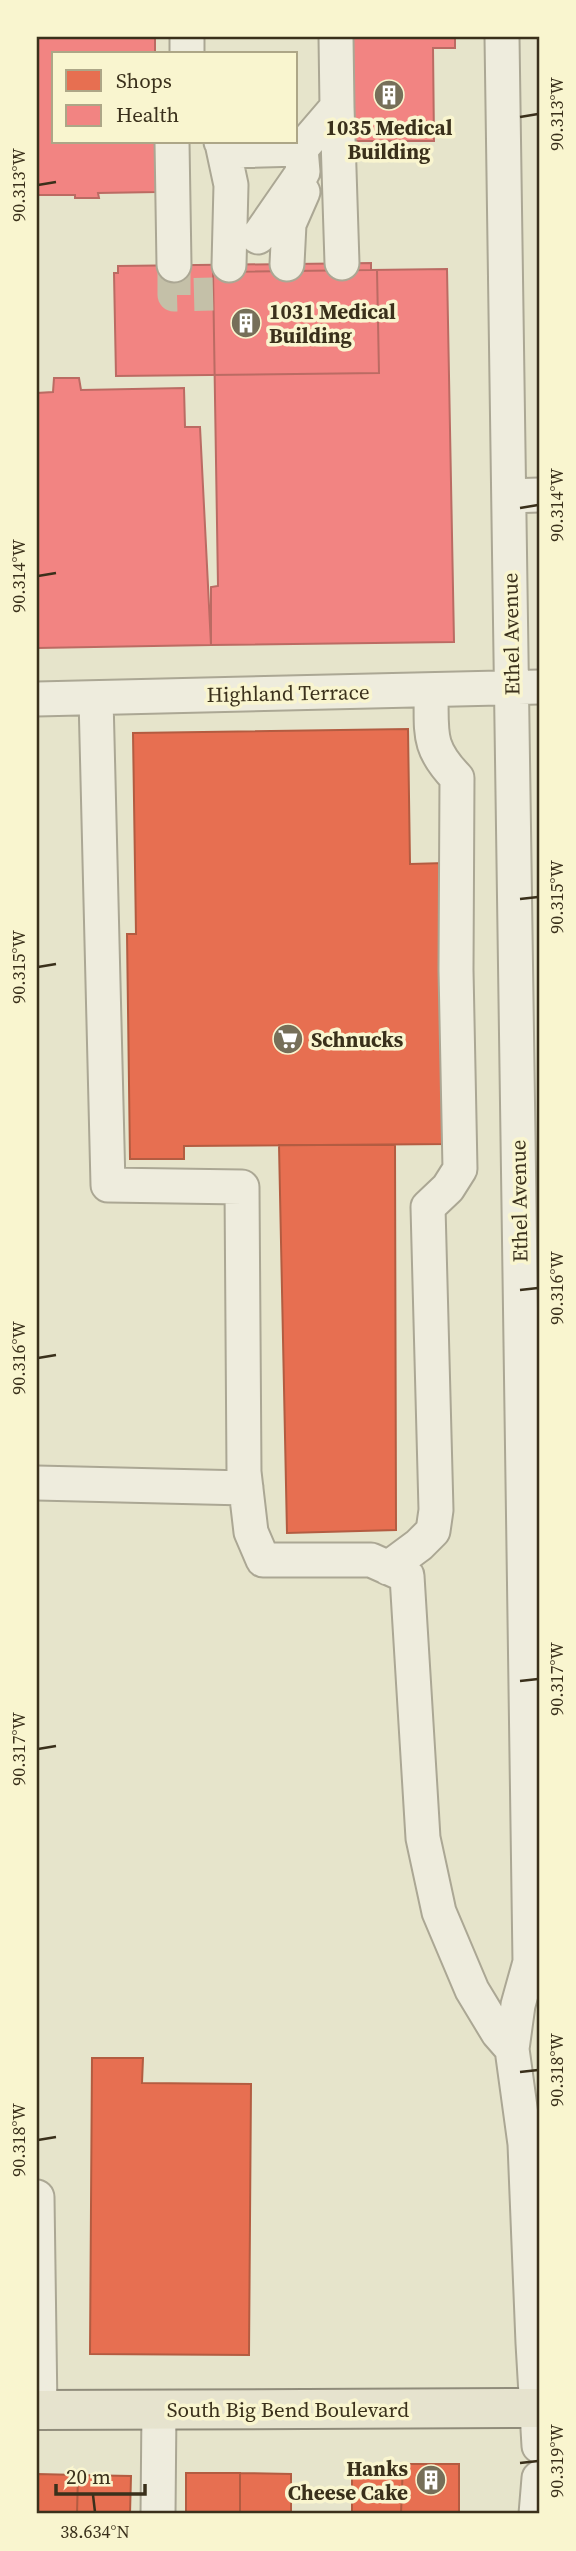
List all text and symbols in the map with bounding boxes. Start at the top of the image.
legend [52,52,298,144]
text: Shops [116,66,172,95]
text: 90.313°W [544,77,569,151]
building icon: 1035 Medical Building [372,78,406,112]
text: Health [116,100,179,129]
place label: 1035 Medical Building [326,113,453,166]
text: 90.313°W [6,148,31,222]
place label: 1031 Medical Building [269,297,396,350]
building icon: 1031 Medical Building [229,306,263,340]
text: 90.314°W [544,468,569,542]
text: 90.314°W [6,539,31,613]
street label: Ethel Avenue [495,572,527,696]
street label: Highland Terrace [206,677,370,709]
text: 90.315°W [544,860,569,934]
text: 90.315°W [6,930,31,1004]
supermarket icon: Schnucks [271,1022,305,1056]
place label: Schnucks [311,1025,404,1054]
street label: Ethel Avenue [503,1139,535,1263]
text: 90.316°W [544,1251,569,1325]
text: 90.316°W [6,1321,31,1395]
text: 90.317°W [544,1642,569,1716]
text: 90.317°W [6,1712,31,1786]
text: 90.318°W [544,2033,569,2107]
text: 90.318°W [6,2103,31,2177]
street label: South Big Bend Boulevard [167,2395,409,2424]
text: 90.319°W [544,2424,569,2498]
scale bar [56,2453,145,2497]
place label: Hanks Cheese Cake [288,2454,408,2507]
text: 20 m [66,2462,111,2491]
building icon: Hanks Cheese Cake [414,2463,448,2497]
text: 38.634°N [60,2519,130,2544]

